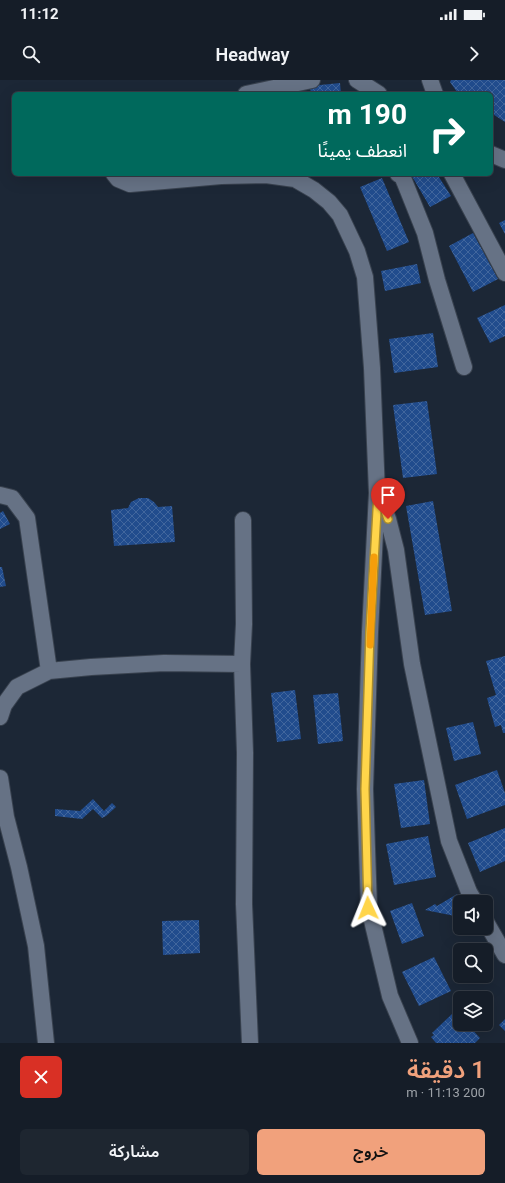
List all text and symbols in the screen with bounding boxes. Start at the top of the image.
text: 11:12 [20,5,59,23]
icon: search [20,43,42,65]
icon: forward [463,43,485,65]
text: Headway [216,44,290,65]
text: 190 m [328,98,407,131]
icon: right [421,108,473,160]
text: انعطف يمينًا [318,140,407,161]
pin [371,478,405,519]
icon: arrive [377,484,399,506]
position arrow [347,887,389,929]
map controls [453,895,493,1031]
button: sound [453,895,493,935]
button: search [453,943,493,983]
button: layers [453,991,493,1031]
button: close [20,1056,62,1098]
text: 1 دقيقة [407,1056,485,1084]
text: 200 m · 11:13 [406,1085,485,1100]
button: مشاركة [20,1129,249,1175]
button: خروج [257,1129,485,1175]

